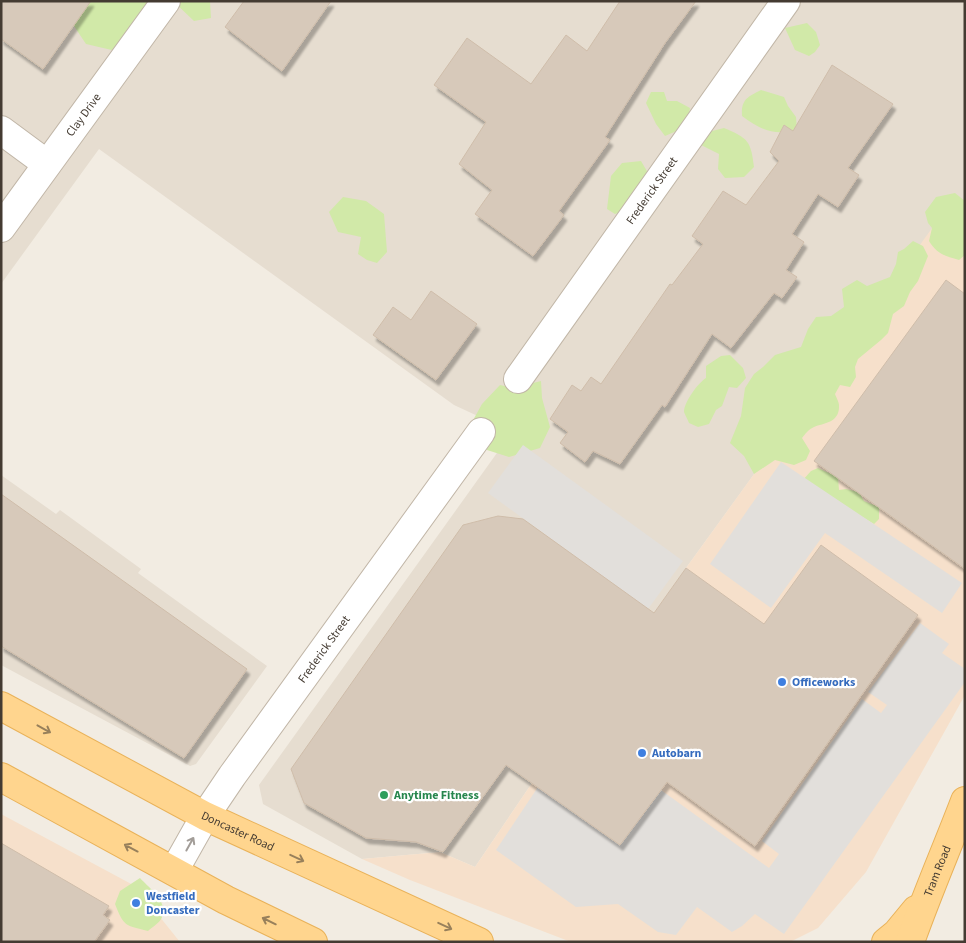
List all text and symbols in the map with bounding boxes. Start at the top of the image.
street label: Clay Drive [62,89,105,140]
street label: Frederick Street [622,153,681,228]
street label: Frederick Street [294,612,354,686]
place label: Officeworks [792,674,855,691]
marker: Officeworks [776,676,788,688]
one-way arrow [36,725,51,735]
place label: Autobarn [651,745,702,762]
marker: Autobarn [636,747,648,759]
place label: Anytime Fitness [393,787,479,804]
marker: Anytime Fitness [378,789,390,801]
street label: Doncaster Road [199,807,277,855]
one-way arrow [185,837,195,851]
one-way arrow [124,843,139,853]
street label: Tram Road [919,843,955,899]
one-way arrow [289,854,304,864]
place label: Westfield Doncaster [146,888,200,919]
marker: Westfield Doncaster [130,897,142,909]
one-way arrow [262,916,277,925]
one-way arrow [437,922,452,931]

